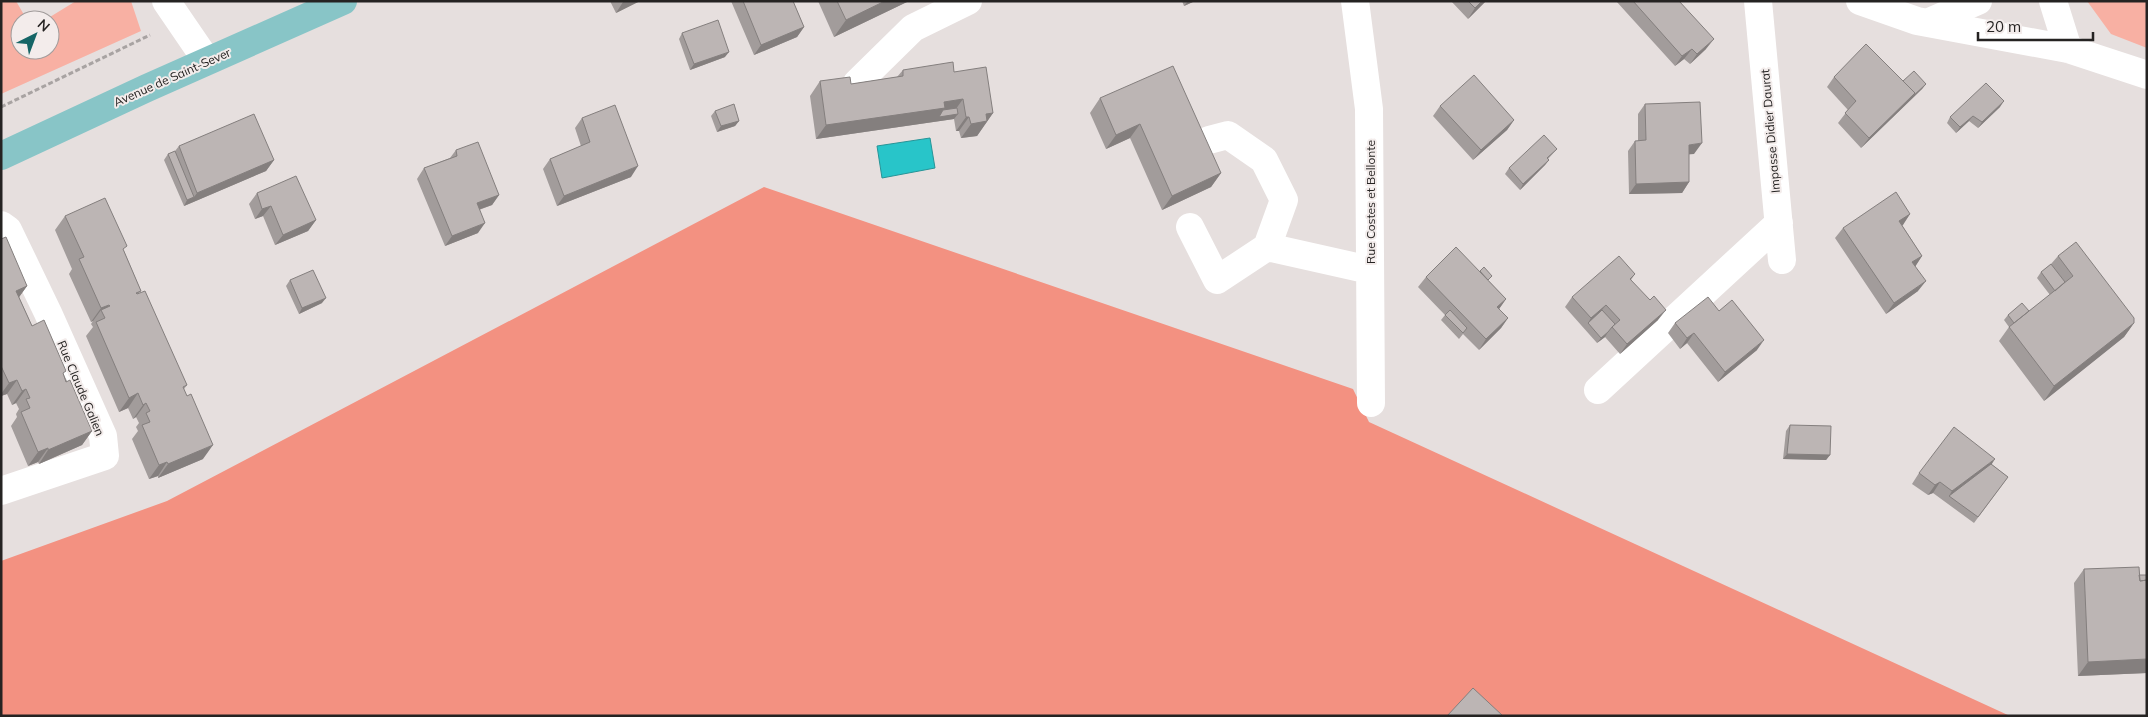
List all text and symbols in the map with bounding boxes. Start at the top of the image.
north arrow [10,10,60,60]
scale bar [1978,10,2093,42]
text: N [34,15,54,36]
text: 20 m [1986,17,2021,36]
street label: Avenue de Saint-Sever [111,44,233,110]
street label: Impasse Didier Daurat [1757,68,1783,194]
street label: Rue Costes et Bellonte [1363,140,1378,264]
street label: Rue Claude Galien [54,338,108,438]

